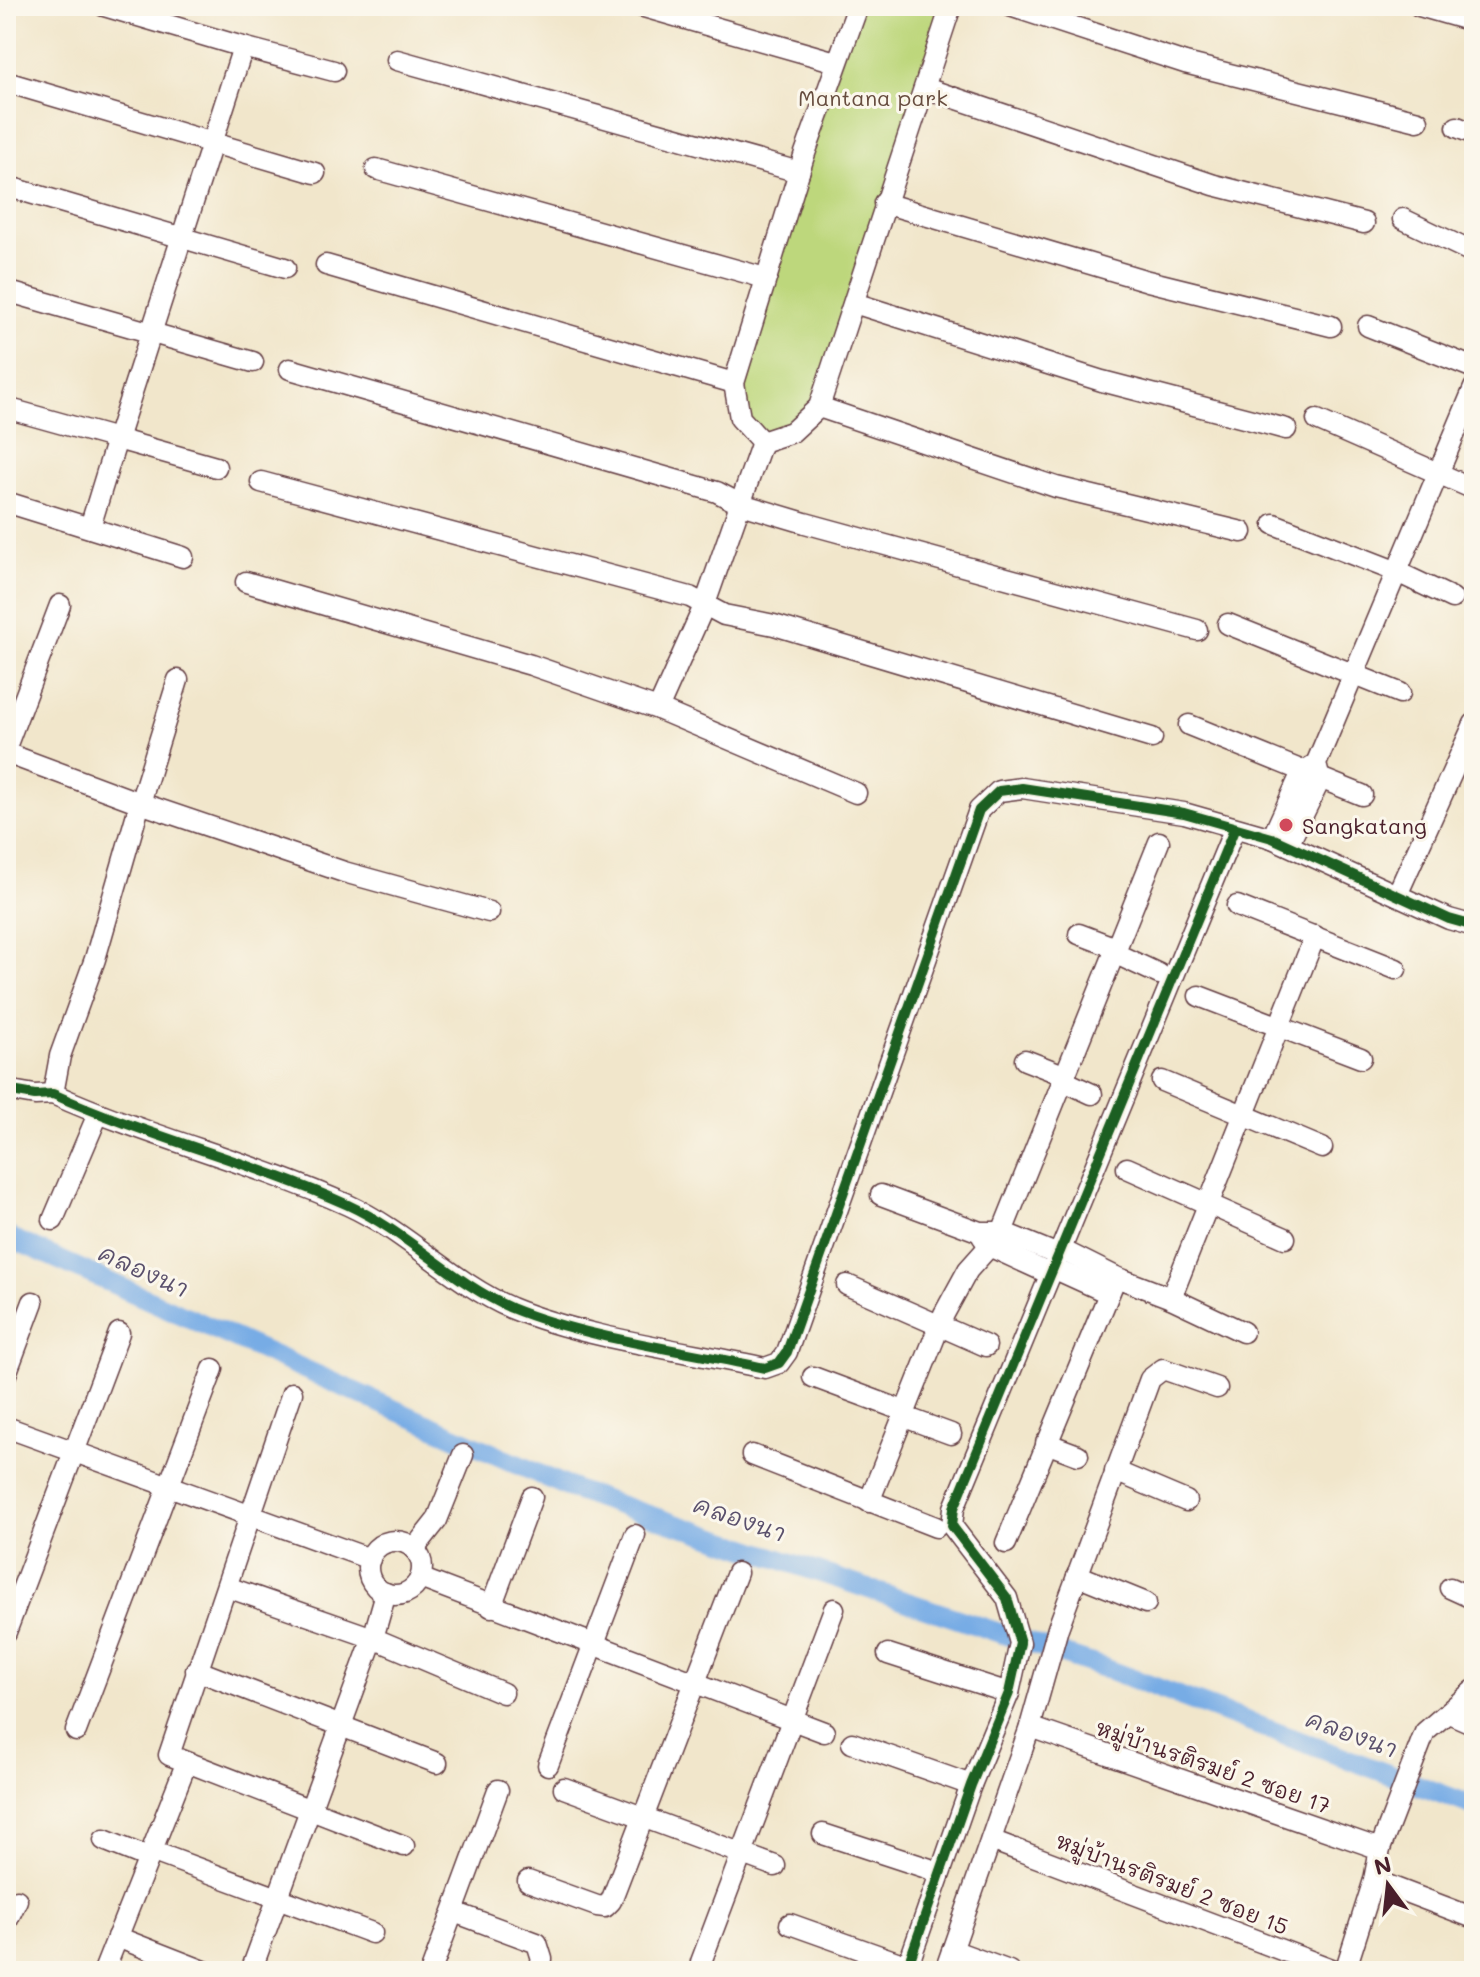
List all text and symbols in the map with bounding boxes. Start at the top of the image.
park label: Mantana park [798,83,948,112]
place label: Sangkatang [1302,811,1427,840]
marker: Sangkatang [1277,816,1295,834]
water label: คลองนา [94,1236,194,1304]
water label: คลองนา [690,1488,790,1548]
water label: คลองนา [1302,1702,1402,1764]
street label: หมู่บ้านรติรมย์ 2 ซอย 17 [1090,1712,1334,1824]
street label: หมู่บ้านรติรมย์ 2 ซอย 15 [1050,1825,1293,1945]
north arrow [1348,1845,1428,1925]
text: N [1371,1849,1395,1881]

